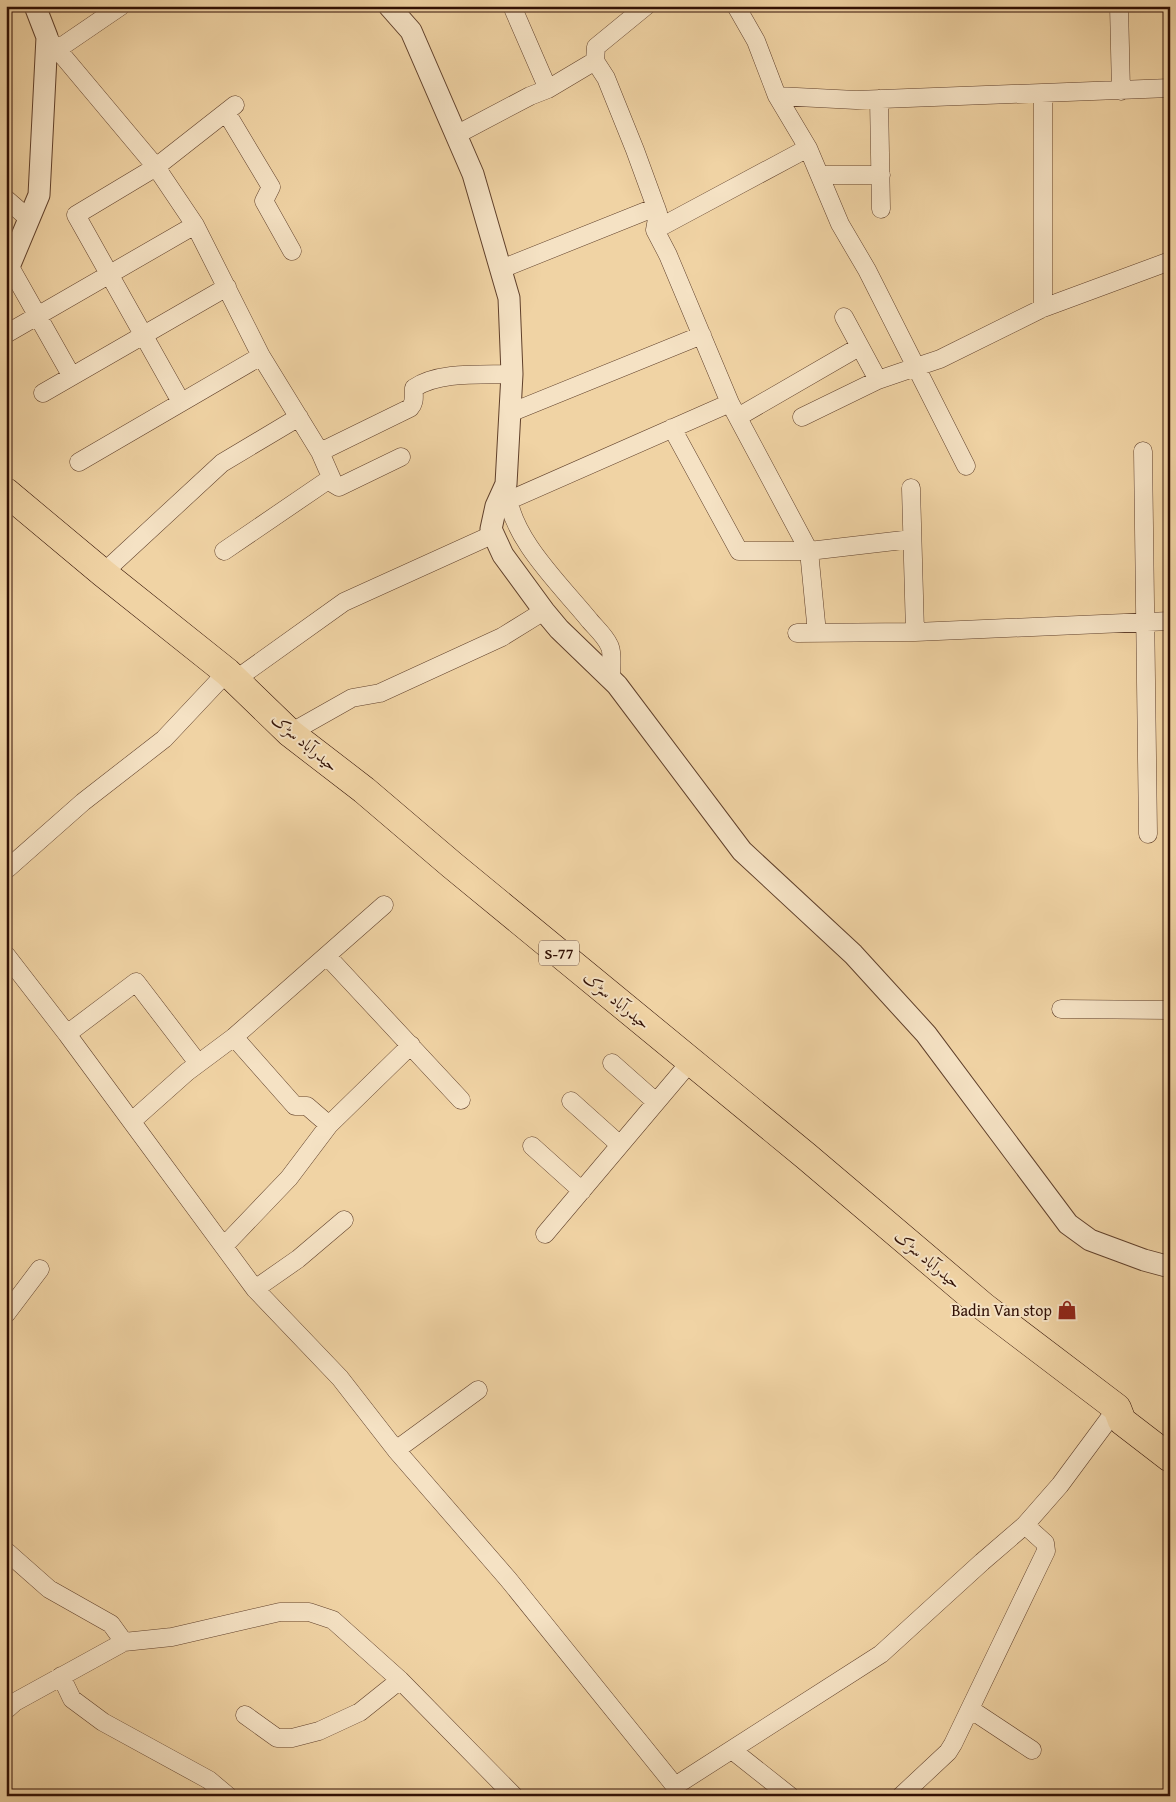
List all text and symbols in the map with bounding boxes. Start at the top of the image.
street label: حیدرآباد سڑک [266,707,344,777]
road number: S-77 [539,940,579,966]
street label: حیدرآباد سڑک [578,965,656,1035]
street label: حیدرآباد سڑک [889,1224,967,1294]
place label: Badin Van stop [951,1298,1052,1322]
shop icon: Badin Van stop [1056,1299,1078,1321]

